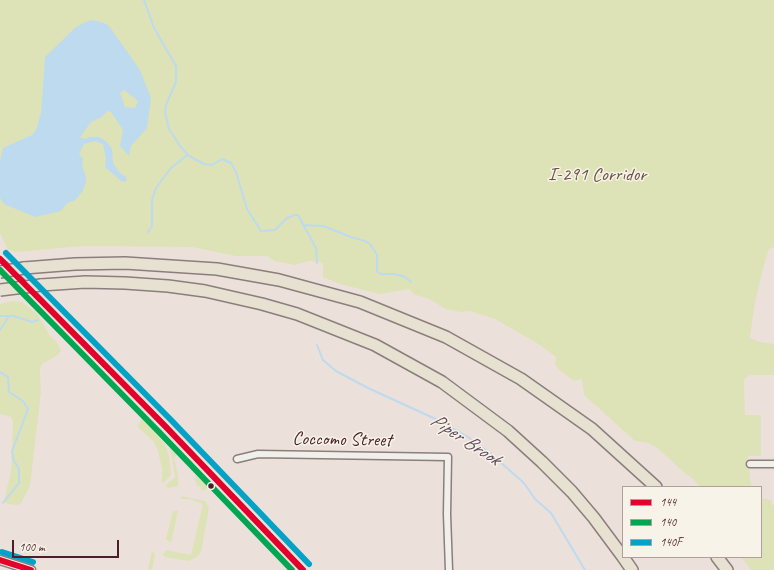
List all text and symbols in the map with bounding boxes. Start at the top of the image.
park label: I-291 Corridor [548,164,646,186]
water label: Piper Brook [426,409,504,471]
street label: Coccomo Street [292,428,392,452]
unlabelled marker [206,481,216,491]
legend [622,486,762,558]
text: 144 [660,494,676,510]
text: 140 [660,514,676,530]
scale bar [14,532,121,558]
text: 140F [660,534,682,550]
text: 100 m [19,539,45,555]

